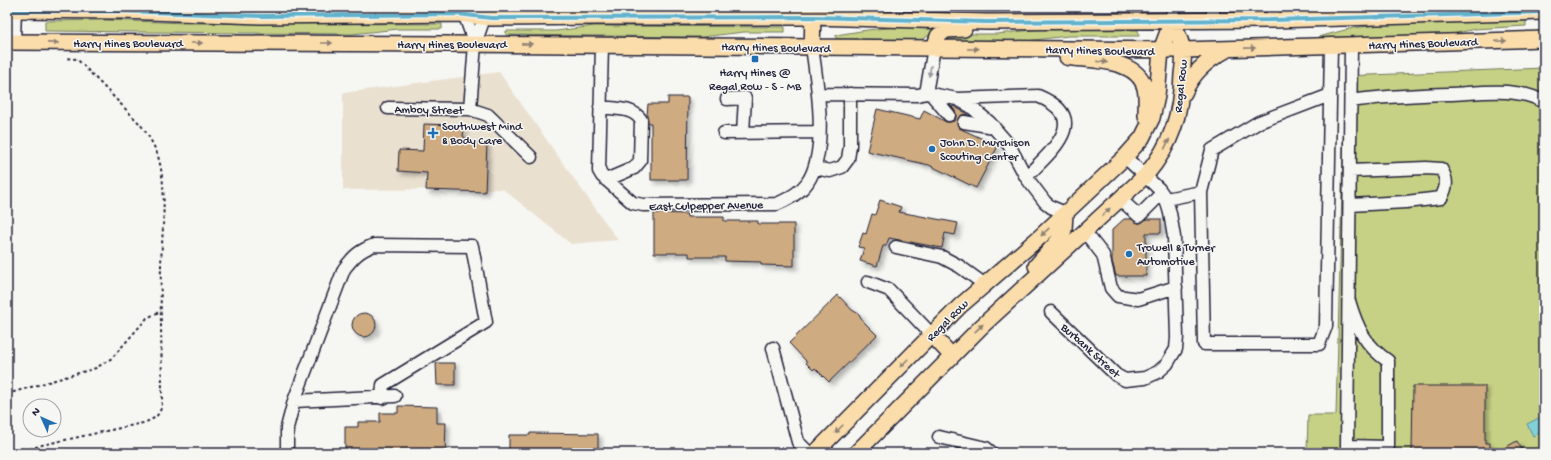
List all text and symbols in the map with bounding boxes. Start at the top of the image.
street label: Harry Hines Boulevard [1368,36,1479,54]
one-way arrow [1495,37,1507,44]
street label: Harry Hines Boulevard [73,38,184,52]
one-way arrow [47,39,59,46]
street label: Harry Hines Boulevard [397,39,508,53]
one-way arrow [191,40,204,46]
one-way arrow [321,40,334,46]
one-way arrow [521,41,534,47]
street label: Harry Hines Boulevard [721,41,832,57]
street label: Harry Hines Boulevard [1045,44,1156,60]
one-way arrow [1244,45,1257,51]
one-way arrow [967,46,980,52]
marker: Harry Hines @ Regal Row - S - MB [750,54,760,64]
street label: Regal Row [1172,58,1192,113]
one-way arrow [1096,59,1108,65]
one-way arrow [926,65,932,77]
place label: Harry Hines @ Regal Row - S - MB [709,67,802,95]
street label: Amboy Street [394,103,465,119]
place label: Southwest Mind & Body Care [442,121,523,149]
marker: Southwest Mind & Body Care [427,127,439,139]
place label: John D. Murchison Scouting Center [940,137,1030,165]
one-way arrow [1164,138,1170,150]
marker: John D. Murchison Scouting Center [927,144,937,154]
street label: East Culpepper Avenue [649,199,764,215]
one-way arrow [1102,208,1111,217]
one-way arrow [1040,227,1050,236]
place label: Trowell & Turner Automotive [1136,242,1216,270]
marker: Trowell & Turner Automotive [1124,249,1134,259]
street label: Regal Row [925,297,973,345]
street label: Burbank Street [1056,321,1123,382]
one-way arrow [975,324,984,333]
one-way arrow [899,358,909,368]
north arrow [22,398,62,438]
text: N [30,406,43,419]
one-way arrow [834,424,844,434]

